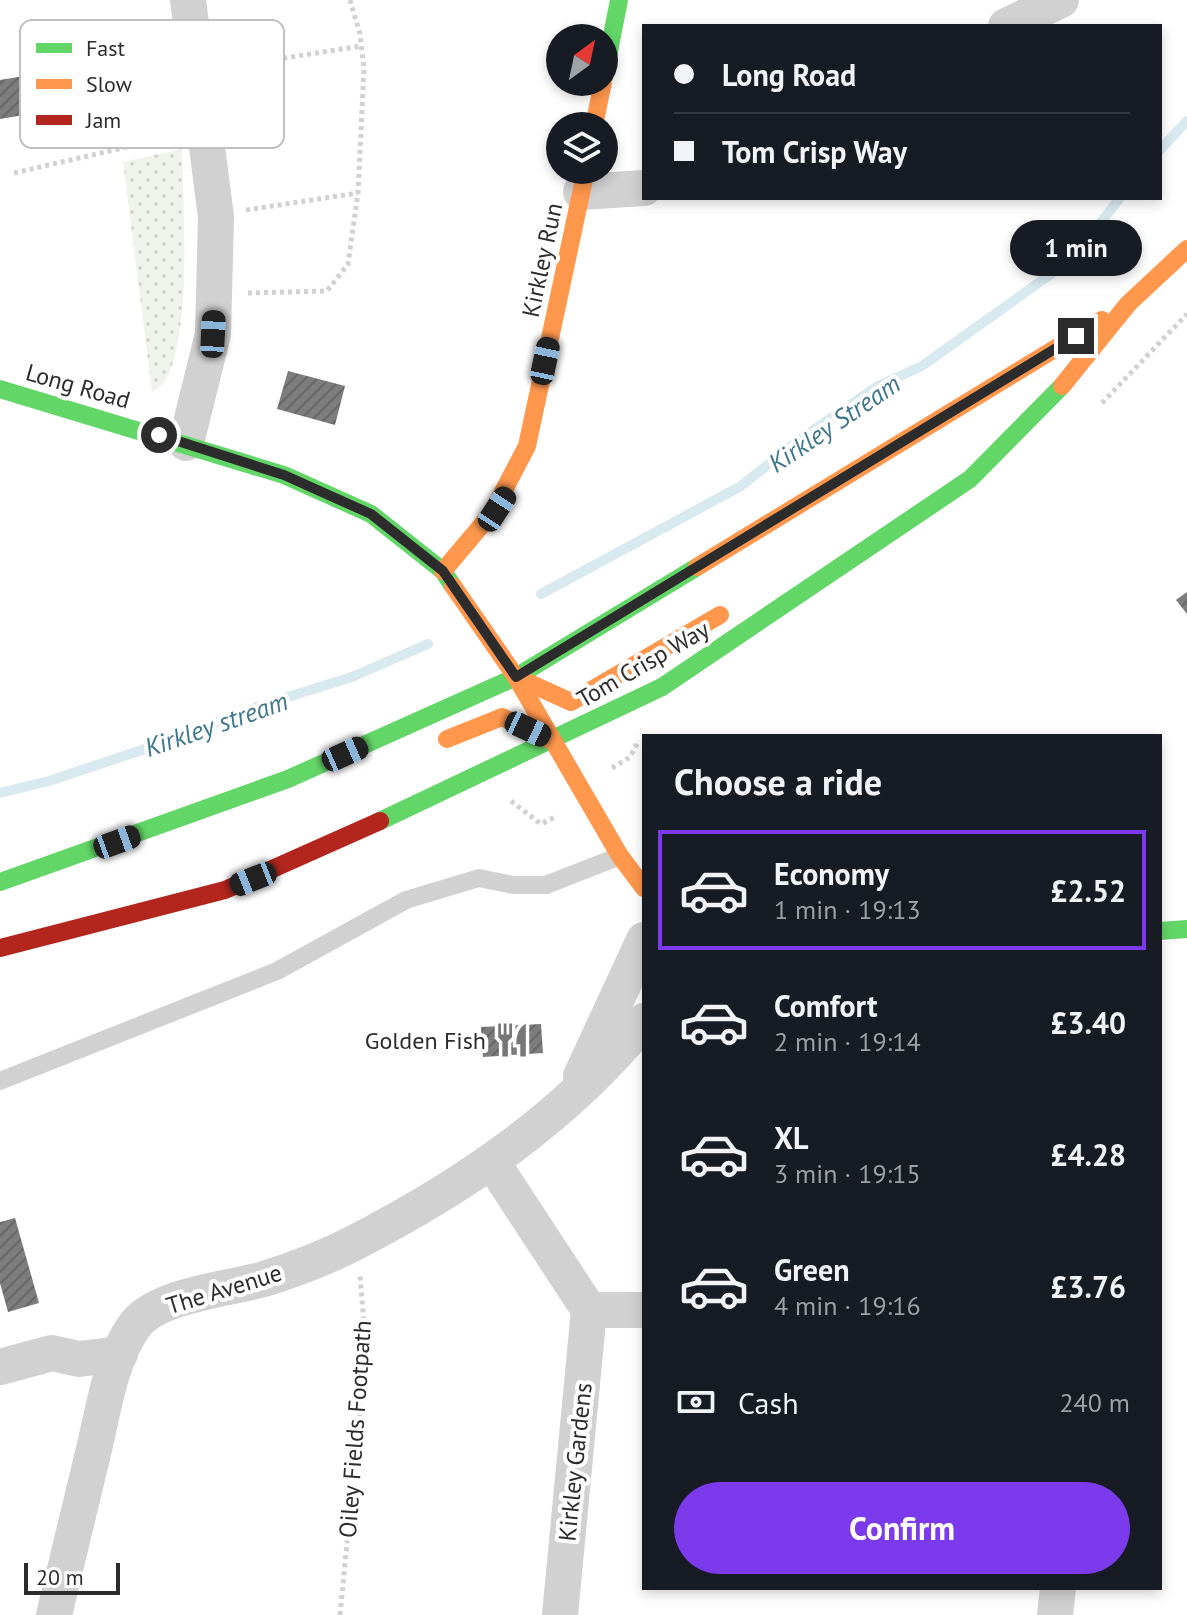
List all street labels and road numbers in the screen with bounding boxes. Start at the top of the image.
street label: Kirkley Run [515,200,569,320]
street label: Long Road [22,356,134,416]
street label: Tom Crisp Way [571,614,715,714]
street label: The Avenue [162,1257,286,1321]
street label: Oiley Fields Footpath [332,1319,378,1539]
street label: Kirkley Gardens [551,1381,599,1543]

